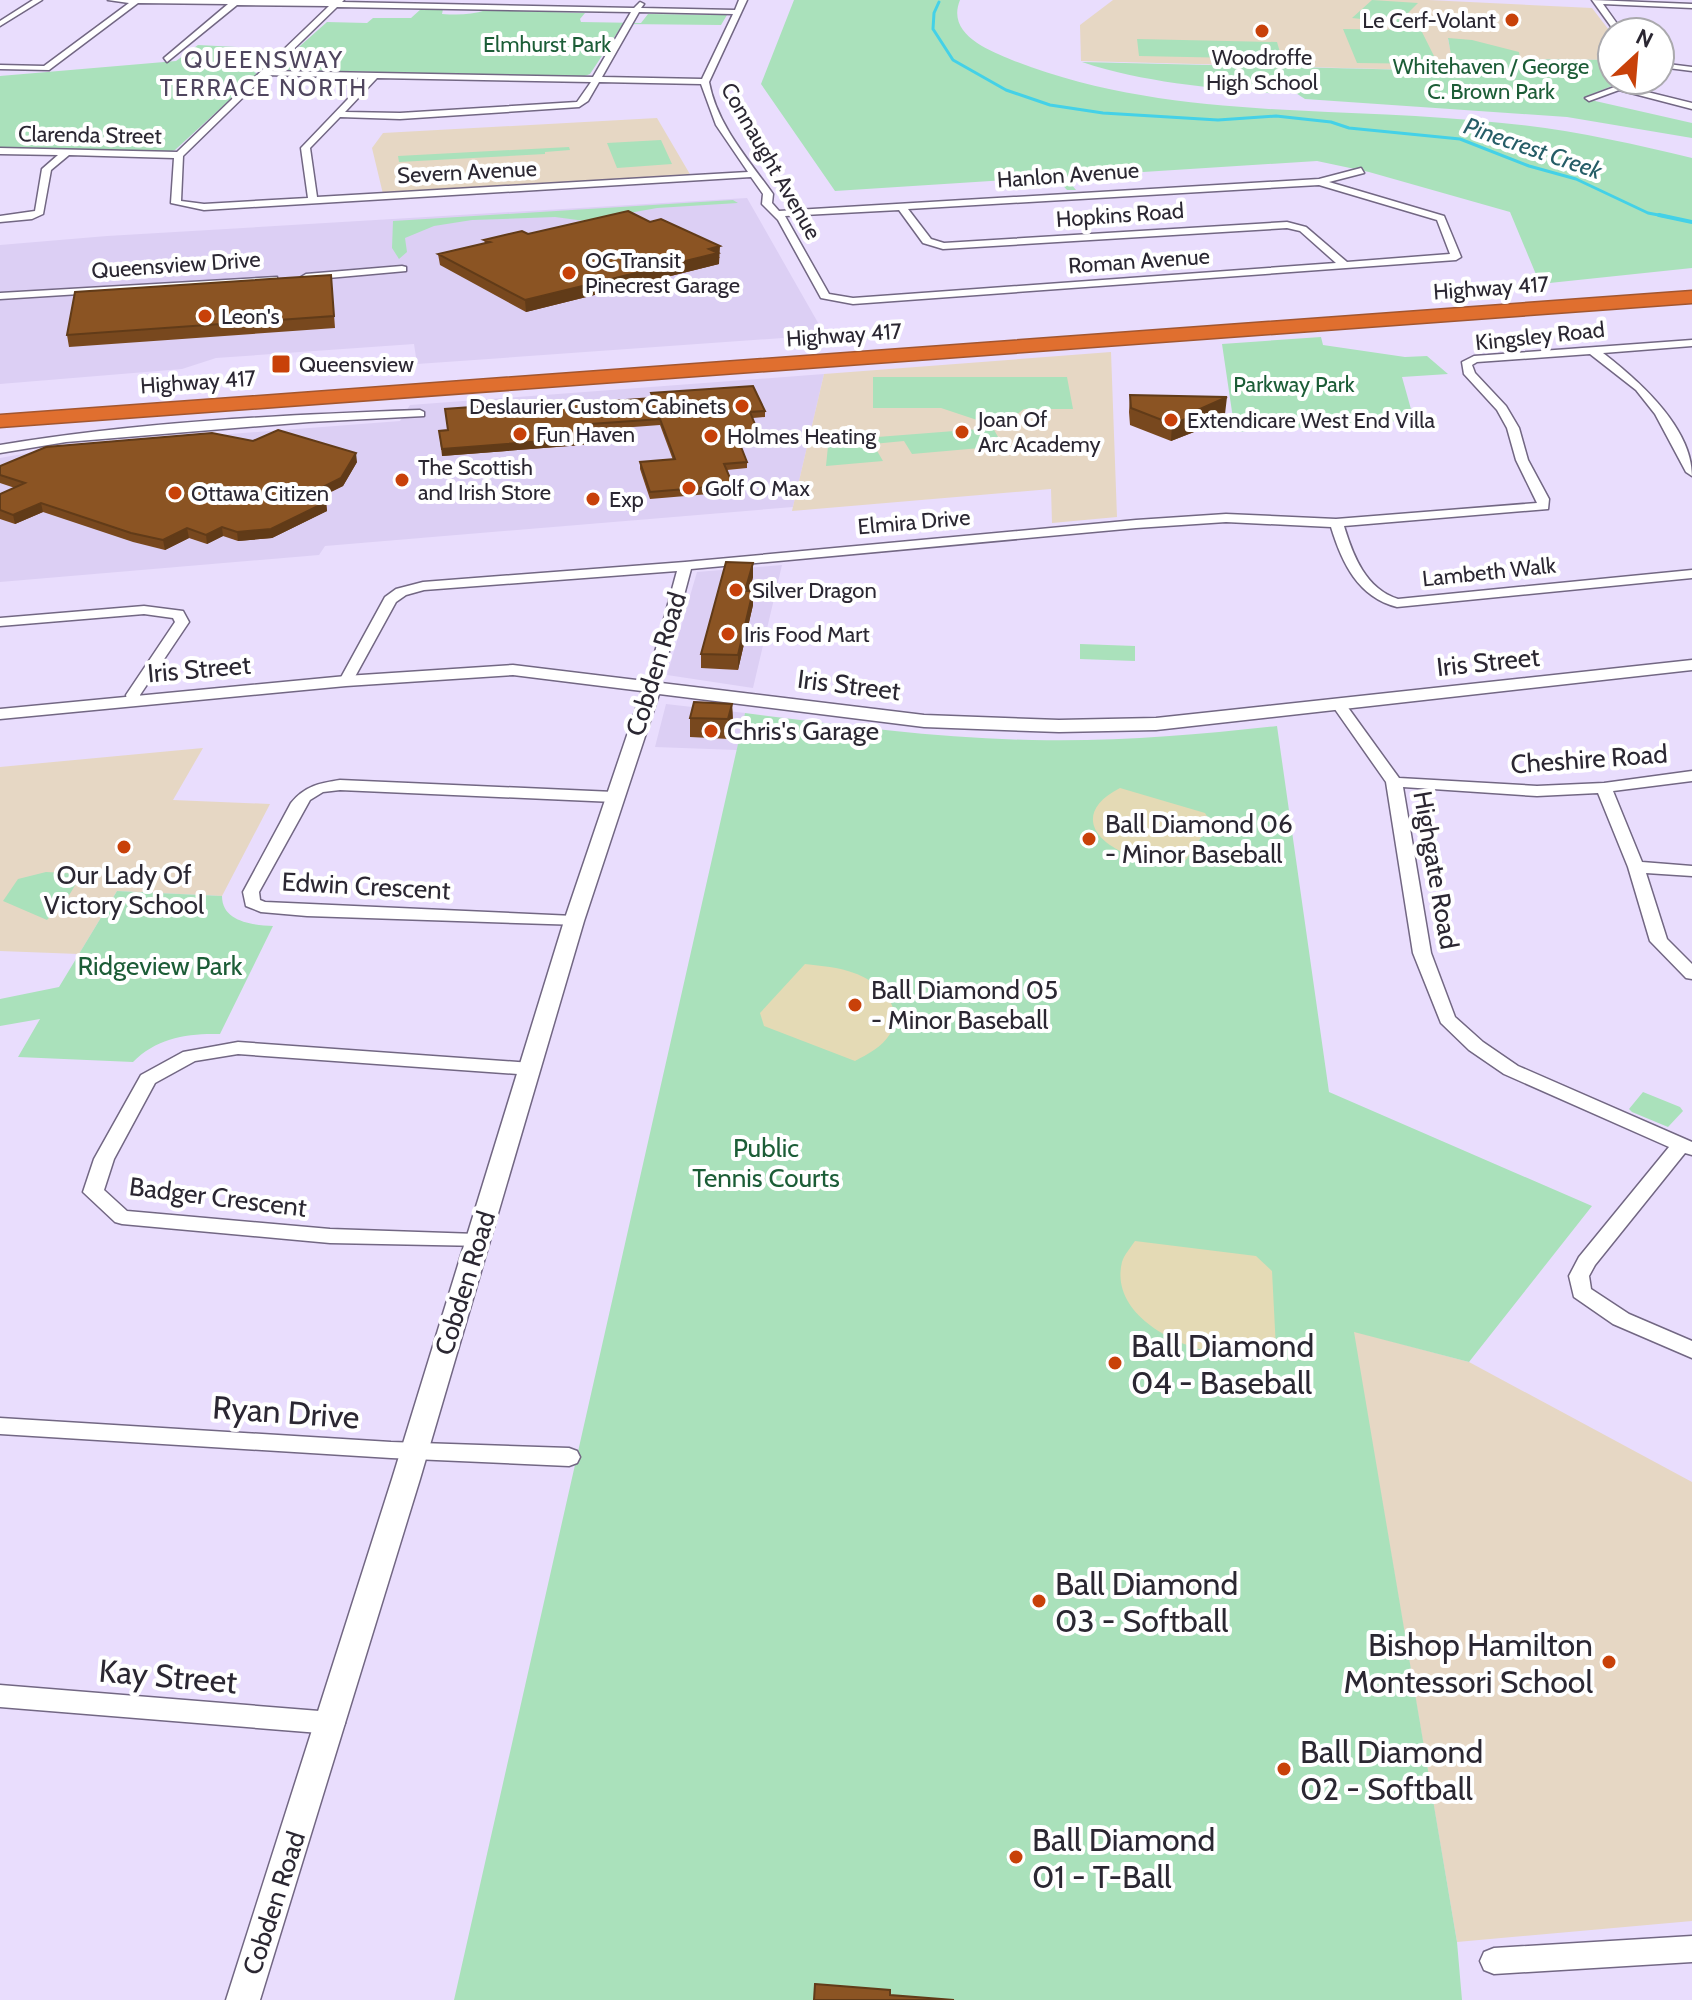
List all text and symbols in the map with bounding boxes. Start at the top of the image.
place label: Le Cerf-Volant [1362,7,1497,34]
marker: Le Cerf-Volant [1503,11,1521,29]
north arrow [1596,16,1676,96]
marker: Woodroffe High School [1253,22,1271,40]
text: N [1632,23,1657,54]
park label: Elmhurst Park [483,31,611,58]
place label: Woodroffe High School [1206,44,1319,96]
district label: QUEENSWAY TERRACE NORTH [160,45,368,102]
park label: Whitehaven / George C. Brown Park [1393,53,1589,105]
street label: Connaught Avenue [715,78,827,244]
water label: Pinecrest Creek [1460,111,1606,185]
street label: Clarenda Street [18,120,163,150]
street label: Severn Avenue [396,155,538,189]
street label: Hanlon Avenue [996,157,1140,193]
street label: Hopkins Road [1055,197,1185,233]
street label: Roman Avenue [1067,243,1211,279]
street label: Queensview Drive [91,246,261,284]
place label: OC Transit Pinecrest Garage [585,247,740,299]
marker: OC Transit Pinecrest Garage [560,264,578,282]
street label: Highway 417 [1432,270,1550,306]
place label: Leon's [221,303,280,330]
marker: Leon's [196,307,214,325]
street label: Kingsley Road [1474,316,1606,356]
street label: Highway 417 [785,317,903,353]
place label: Queensview [299,351,414,378]
marker: Queensview [270,353,292,375]
street label: Highway 417 [139,364,257,400]
park label: Parkway Park [1233,371,1355,398]
place label: Deslaurier Custom Cabinets [469,393,726,420]
marker: Deslaurier Custom Cabinets [733,397,751,415]
place label: Joan Of Arc Academy [977,406,1101,458]
place label: Extendicare West End Villa [1187,407,1435,434]
marker: Extendicare West End Villa [1162,411,1180,429]
place label: Fun Haven [536,421,635,448]
place label: Holmes Heating [727,423,877,450]
marker: Joan Of Arc Academy [953,423,971,441]
marker: Fun Haven [511,425,529,443]
marker: Holmes Heating [702,427,720,445]
place label: The Scottish and Irish Store [418,454,551,506]
marker: The Scottish and Irish Store [393,471,411,489]
place label: Golf O Max [705,475,810,502]
marker: Golf O Max [680,479,698,497]
place label: Ottawa Citizen [191,480,329,507]
marker: Ottawa Citizen [166,484,184,502]
place label: Exp [609,486,644,513]
marker: Exp [584,490,602,508]
street label: Elmira Drive [857,504,971,540]
street label: Lambeth Walk [1421,552,1557,592]
place label: Silver Dragon [752,577,877,604]
marker: Silver Dragon [727,581,745,599]
street label: Cobden Road [619,588,693,740]
place label: Iris Food Mart [744,621,870,648]
marker: Iris Food Mart [719,625,737,643]
street label: Iris Street [1435,641,1541,683]
street label: Iris Street [146,649,252,689]
street label: Iris Street [796,663,903,707]
place label: Chris's Garage [727,715,879,747]
marker: Chris's Garage [702,722,720,740]
street label: Cheshire Road [1509,738,1669,780]
street label: Highgate Road [1406,788,1466,952]
place label: Ball Diamond 06 - Minor Baseball [1105,808,1293,870]
marker: Ball Diamond 06 - Minor Baseball [1080,830,1098,848]
marker: Our Lady Of Victory School [115,838,133,856]
place label: Our Lady Of Victory School [44,859,204,921]
street label: Edwin Crescent [281,866,451,906]
park label: Ridgeview Park [78,950,243,982]
place label: Ball Diamond 05 - Minor Baseball [871,974,1058,1036]
marker: Ball Diamond 05 - Minor Baseball [846,996,864,1014]
park label: Public Tennis Courts [692,1132,840,1194]
street label: Badger Crescent [127,1170,309,1224]
street label: Cobden Road [428,1207,502,1359]
place label: Ball Diamond 04 - Baseball [1131,1326,1314,1402]
marker: Ball Diamond 04 - Baseball [1106,1354,1124,1372]
street label: Ryan Drive [211,1387,361,1437]
place label: Ball Diamond 03 - Softball [1055,1564,1238,1640]
marker: Ball Diamond 03 - Softball [1030,1592,1048,1610]
place label: Bishop Hamilton Montessori School [1344,1625,1593,1701]
street label: Kay Street [97,1651,239,1701]
marker: Bishop Hamilton Montessori School [1600,1653,1618,1671]
place label: Ball Diamond 02 - Softball [1300,1732,1483,1808]
marker: Ball Diamond 02 - Softball [1275,1760,1293,1778]
place label: Ball Diamond 01 - T-Ball [1032,1820,1215,1896]
street label: Cobden Road [236,1827,312,1979]
marker: Ball Diamond 01 - T-Ball [1007,1848,1025,1866]

